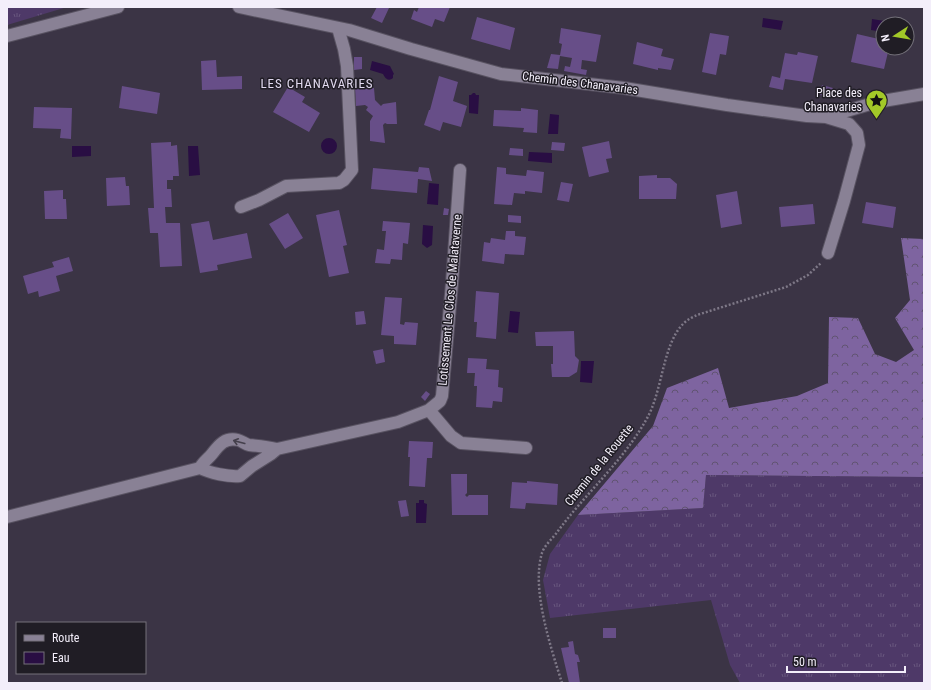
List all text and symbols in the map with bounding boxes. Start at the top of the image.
north arrow [875,16,915,56]
text: N [879,33,893,43]
street label: Chemin des Chanavaries [521,69,639,97]
district label: LES CHANAVARIES [260,76,374,91]
place label: Place des Chanavaries [804,86,862,114]
place icon: Place des Chanavaries [864,87,890,120]
street label: Lotissement Le Clos de Malataverne [436,213,464,386]
street label: Chemin de la Rouette [562,421,636,509]
one-way arrow [233,438,246,445]
legend [16,622,146,674]
text: Route [52,631,80,645]
scale bar [787,648,905,674]
text: Eau [52,651,70,665]
text: 50 m [793,655,817,669]

